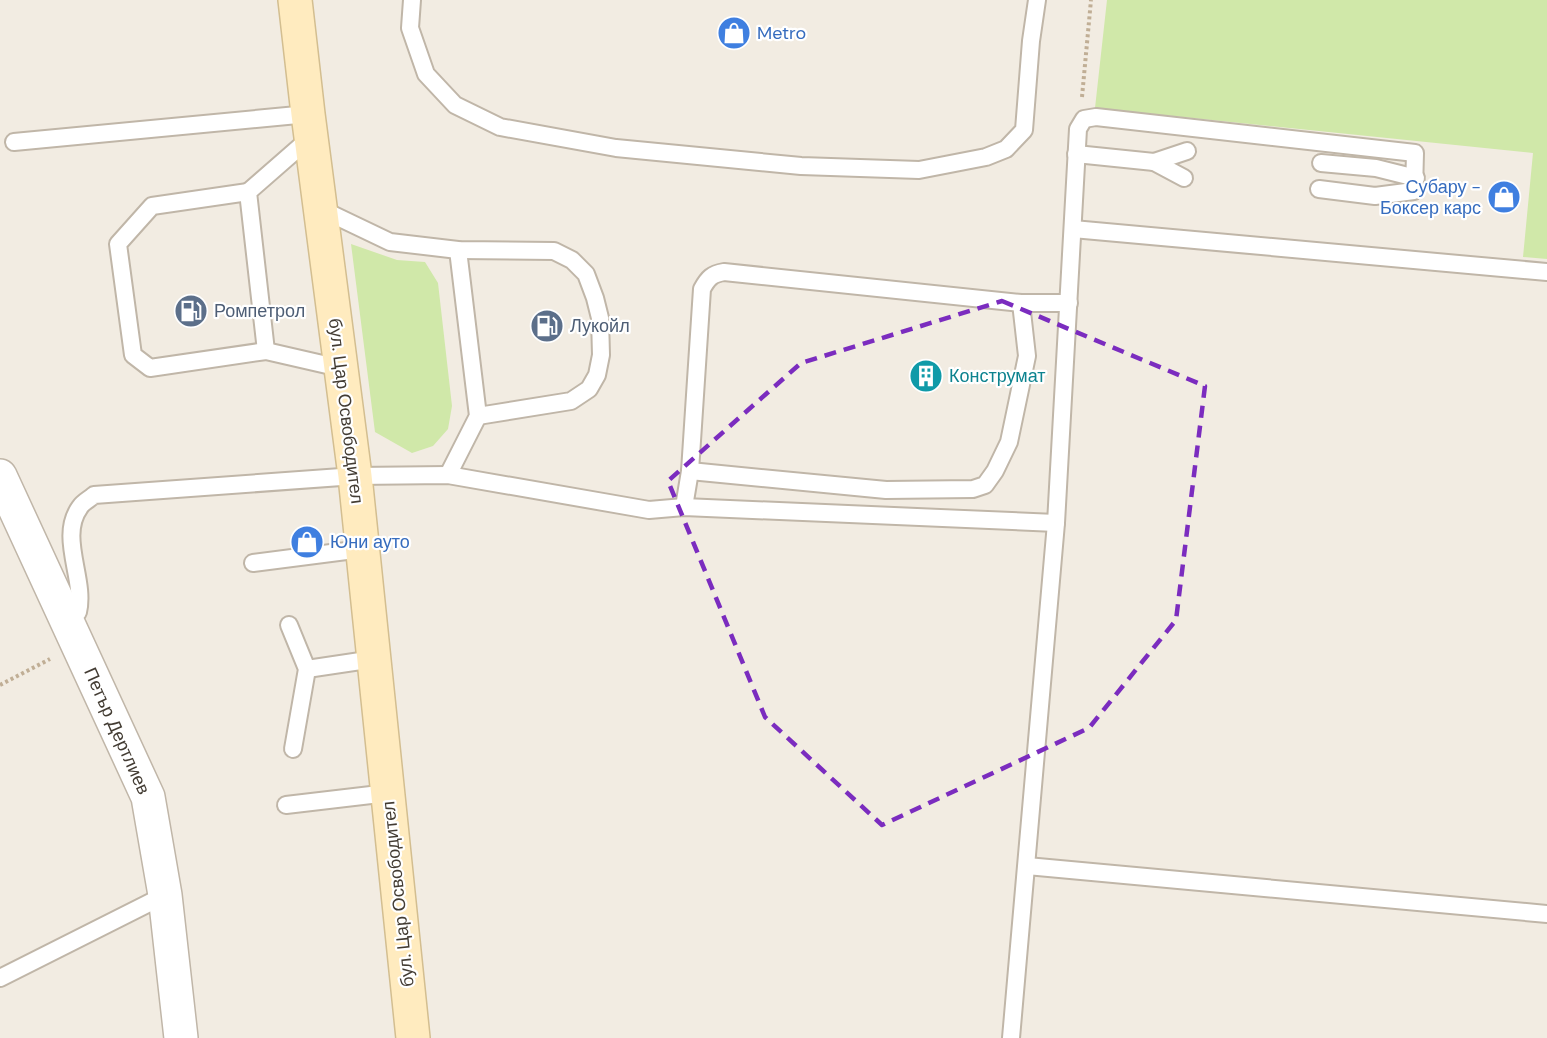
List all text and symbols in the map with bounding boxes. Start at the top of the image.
shop icon: Metro [716,15,752,51]
place label: Metro [757,21,806,45]
place label: Субару - Боксер карс [1380,175,1481,220]
shop icon: Субару - Боксер карс [1486,179,1522,215]
fuel station icon: Ромпетрол [173,293,209,329]
place label: Ромпетрол [214,299,305,323]
fuel station icon: Лукойл [529,308,565,344]
place label: Лукойл [570,314,630,338]
street label: бул. Цар Освободител [323,317,369,505]
building icon: Конструмат [908,358,944,394]
place label: Конструмат [949,364,1046,388]
shop icon: Юни ауто [289,524,325,560]
place label: Юни ауто [330,530,410,554]
street label: Петър Дертлиев [78,664,156,798]
street label: бул. Цар Освободител [376,800,420,988]

